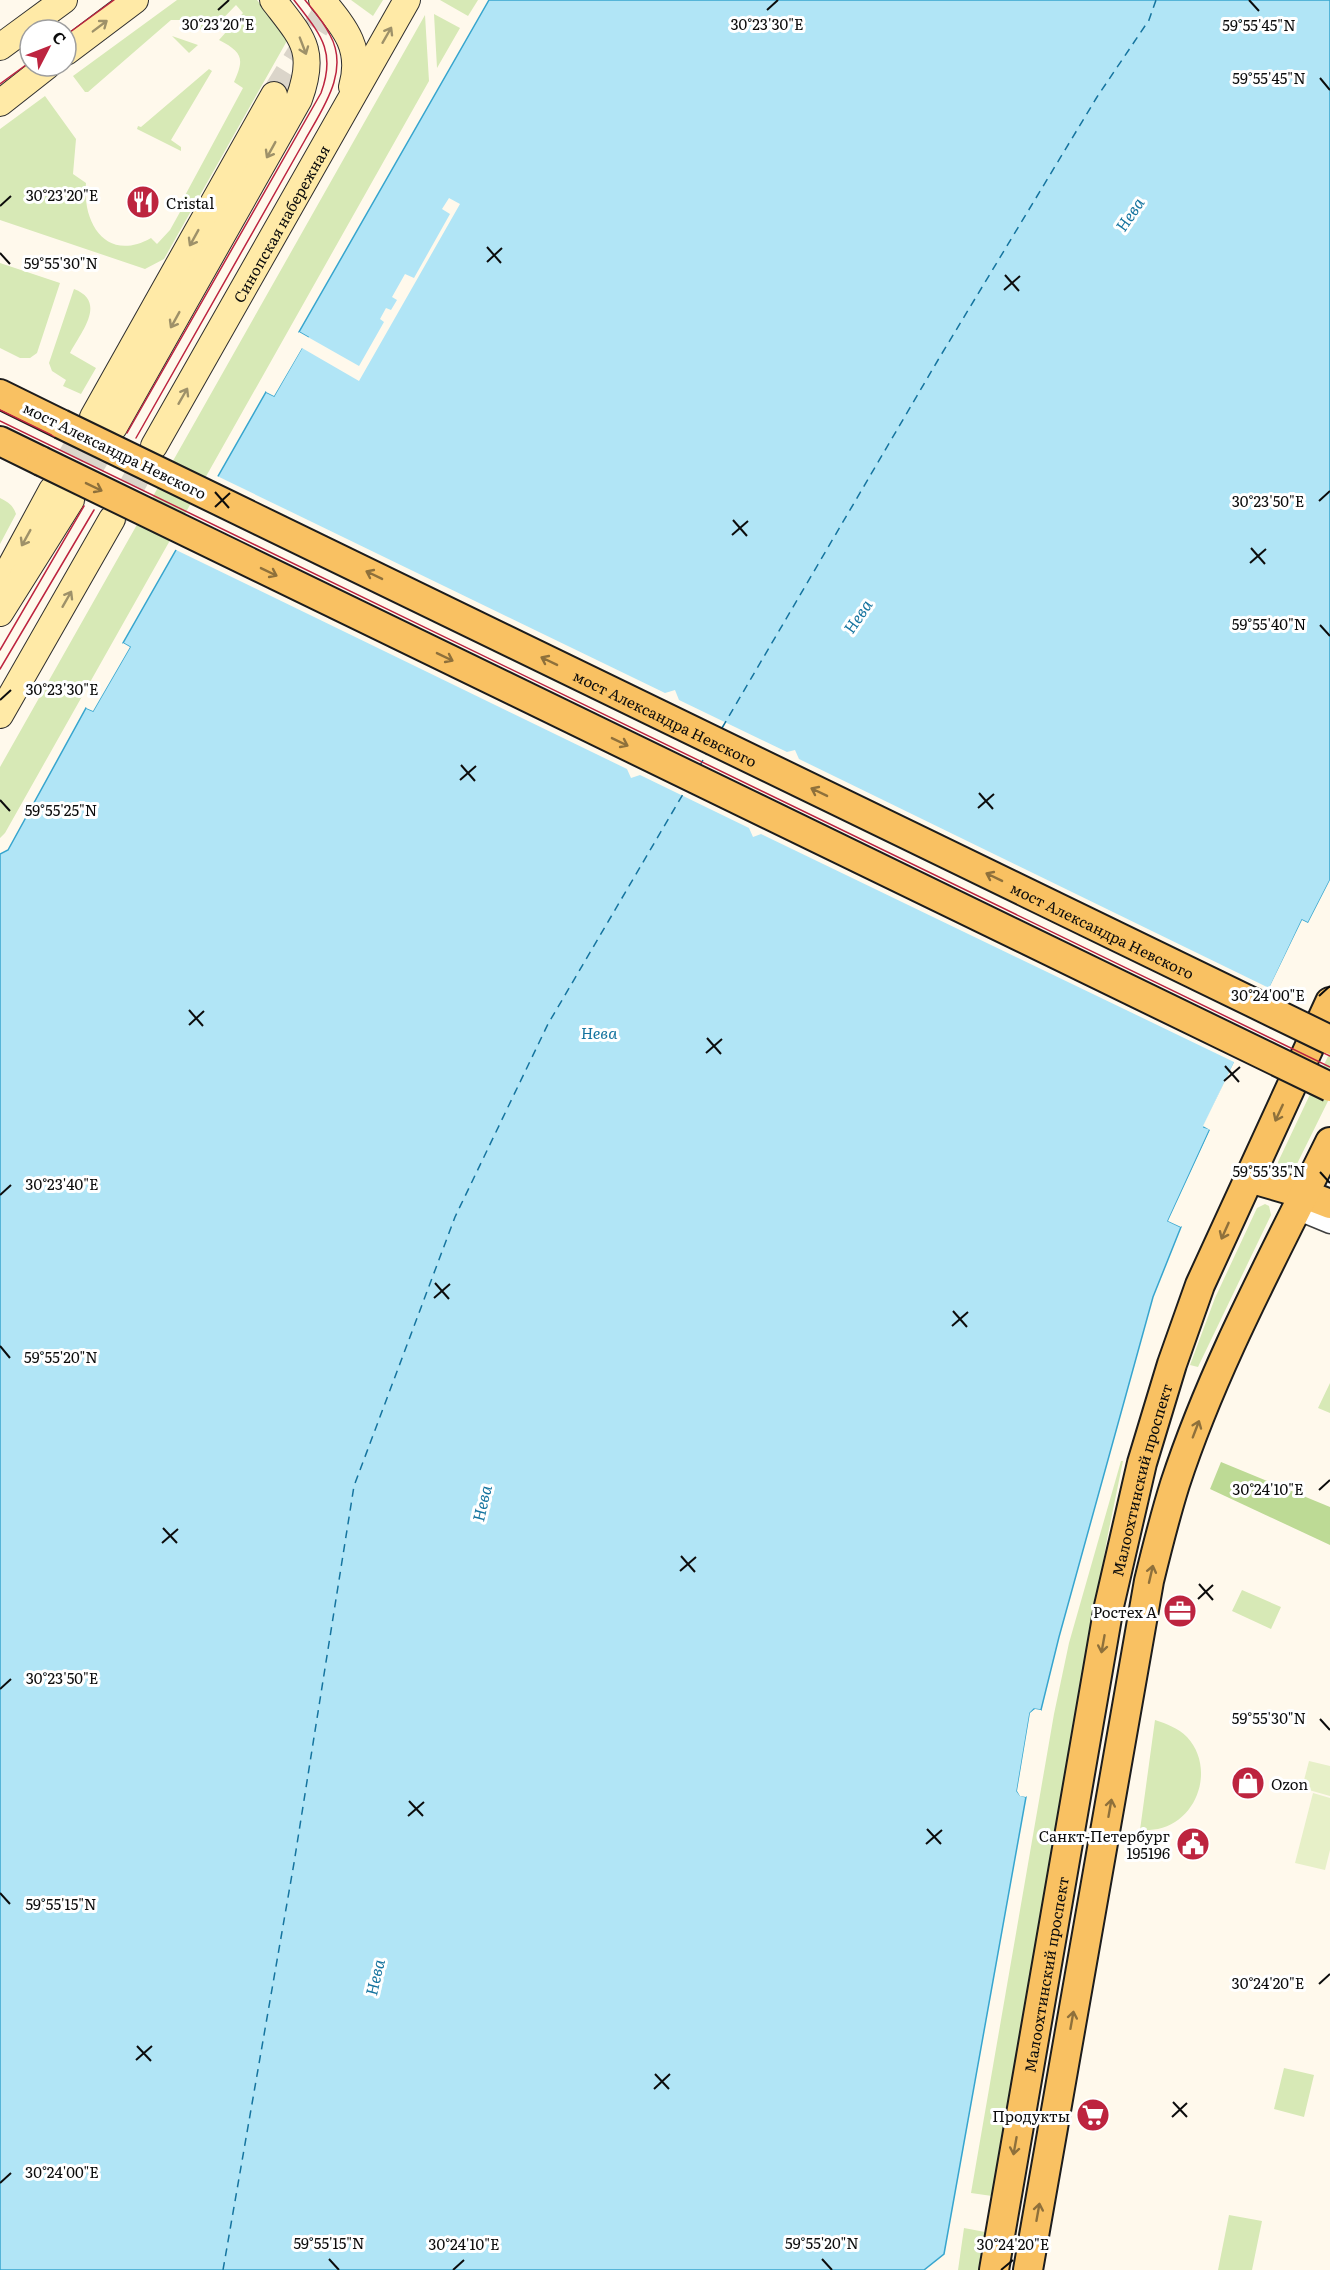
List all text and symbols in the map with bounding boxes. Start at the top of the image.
text: 30°23'20"E [182,12,254,35]
text: 30°23'30"E [730,12,804,35]
text: 59°55'45"N [1222,13,1296,36]
north arrow [18,18,78,78]
one-way arrow [92,20,108,32]
text: С [47,25,73,50]
one-way arrow [381,27,393,44]
one-way arrow [298,36,309,55]
text: 59°55'45"N [1232,66,1306,89]
street label: Синопская набережная [226,140,334,307]
one-way arrow [264,141,276,158]
text: 30°23'20"E [26,183,98,206]
restaurant icon: Cristal [125,184,161,220]
place label: Cristal [166,191,214,214]
water label: Нева [1109,191,1150,236]
one-way arrow [188,229,200,246]
text: 59°55'30"N [24,251,98,274]
one-way arrow [169,310,180,328]
one-way arrow [178,387,190,404]
street label: мост Александра Невского [20,396,211,505]
one-way arrow [85,481,102,493]
text: 30°23'50"E [1232,489,1304,512]
one-way arrow [20,529,32,546]
one-way arrow [260,567,278,579]
one-way arrow [365,569,383,581]
one-way arrow [61,591,73,608]
water label: Нева [837,593,878,638]
text: 59°55'40"N [1232,612,1306,635]
one-way arrow [435,652,453,664]
one-way arrow [540,654,558,666]
street label: мост Александра Невского [570,663,761,772]
text: 30°23'30"E [25,677,99,700]
one-way arrow [611,737,629,749]
one-way arrow [810,785,828,797]
text: 59°55'25"N [25,798,97,821]
one-way arrow [986,871,1004,883]
street label: мост Александра Невского [1007,875,1199,984]
text: 30°24'00"E [1231,983,1305,1006]
water label: Нева [581,1020,618,1044]
one-way arrow [1272,1103,1284,1121]
text: 59°55'35"N [1232,1159,1306,1182]
text: 30°23'40"E [25,1172,99,1195]
one-way arrow [1218,1221,1230,1239]
text: 59°55'20"N [24,1345,98,1368]
street label: Малоохтинский проспект [1105,1380,1177,1579]
one-way arrow [1191,1420,1202,1439]
text: 30°24'10"E [1232,1477,1304,1500]
water label: Нева [465,1482,497,1524]
one-way arrow [1146,1565,1157,1585]
office icon: Ростех А [1162,1593,1198,1629]
place label: Ростех А [1093,1600,1157,1623]
one-way arrow [1097,1633,1108,1653]
text: 30°23'50"E [26,1666,98,1689]
text: 59°55'30"N [1232,1706,1306,1729]
shop icon: Ozon [1230,1765,1266,1801]
place label: Ozon [1271,1772,1308,1795]
one-way arrow [1104,1798,1115,1818]
place label: Санкт-Петербург 195196 [1039,1824,1170,1864]
public building icon: Санкт-Петербург 195196 [1175,1826,1211,1862]
street label: Малоохтинский проспект [1017,1874,1074,2074]
text: 59°55'15"N [25,1892,97,1915]
water label: Нева [358,1956,390,1998]
text: 30°24'20"E [1232,1971,1304,1994]
one-way arrow [1067,2011,1078,2031]
supermarket icon: Продукты [1075,2097,1111,2133]
place label: Продукты [992,2104,1070,2127]
one-way arrow [1009,2136,1020,2155]
text: 30°24'00"E [25,2160,99,2183]
one-way arrow [1033,2203,1044,2223]
text: 59°55'15"N [293,2231,365,2254]
text: 59°55'20"N [785,2231,859,2254]
text: 30°24'10"E [428,2232,500,2255]
text: 30°24'20"E [977,2232,1049,2255]

